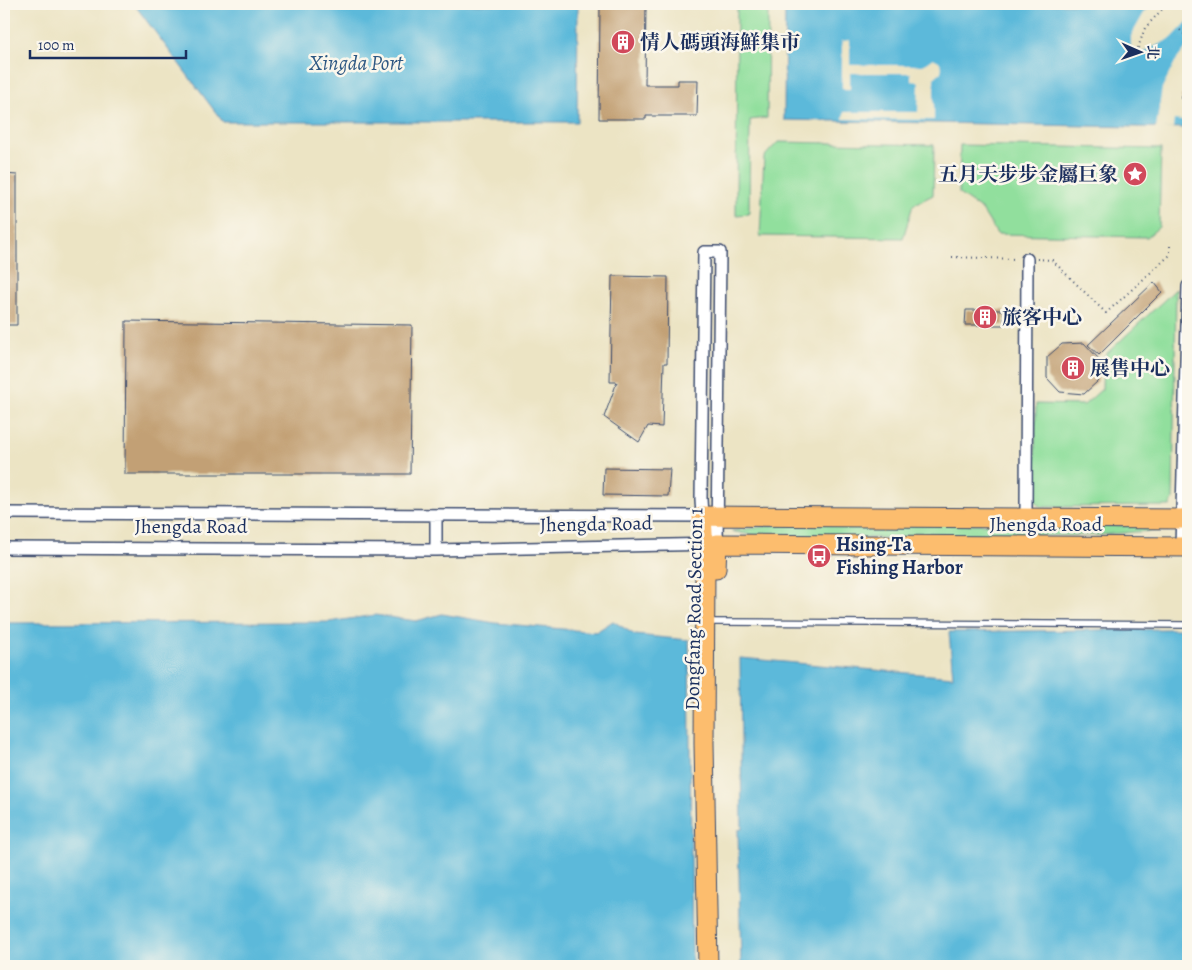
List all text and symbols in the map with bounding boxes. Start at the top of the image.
scale bar [30,28,186,60]
north arrow [1114,28,1164,78]
building icon: 情人碼頭海鮮集市 [610,29,636,55]
place label: 情人碼頭海鮮集市 [640,29,800,56]
text: 100 m [38,35,75,55]
text: 北 [1143,45,1162,60]
water label: Xingda Port [308,49,404,77]
place label: 五月天步步金屬巨象 [938,161,1118,188]
place icon: 五月天步步金屬巨象 [1122,161,1148,187]
building icon: 旅客中心 [972,304,998,330]
place label: 旅客中心 [1002,304,1082,331]
building icon: 展售中心 [1060,355,1086,381]
place label: 展售中心 [1090,355,1170,382]
street label: Dongfang Road Section 1 [679,507,709,711]
street label: Jhengda Road [539,510,653,538]
street label: Jhengda Road [990,511,1103,538]
street label: Jhengda Road [135,513,248,540]
place label: Hsing-Ta Fishing Harbor [836,531,963,581]
bus stop icon: Hsing-Ta Fishing Harbor [806,543,832,569]

